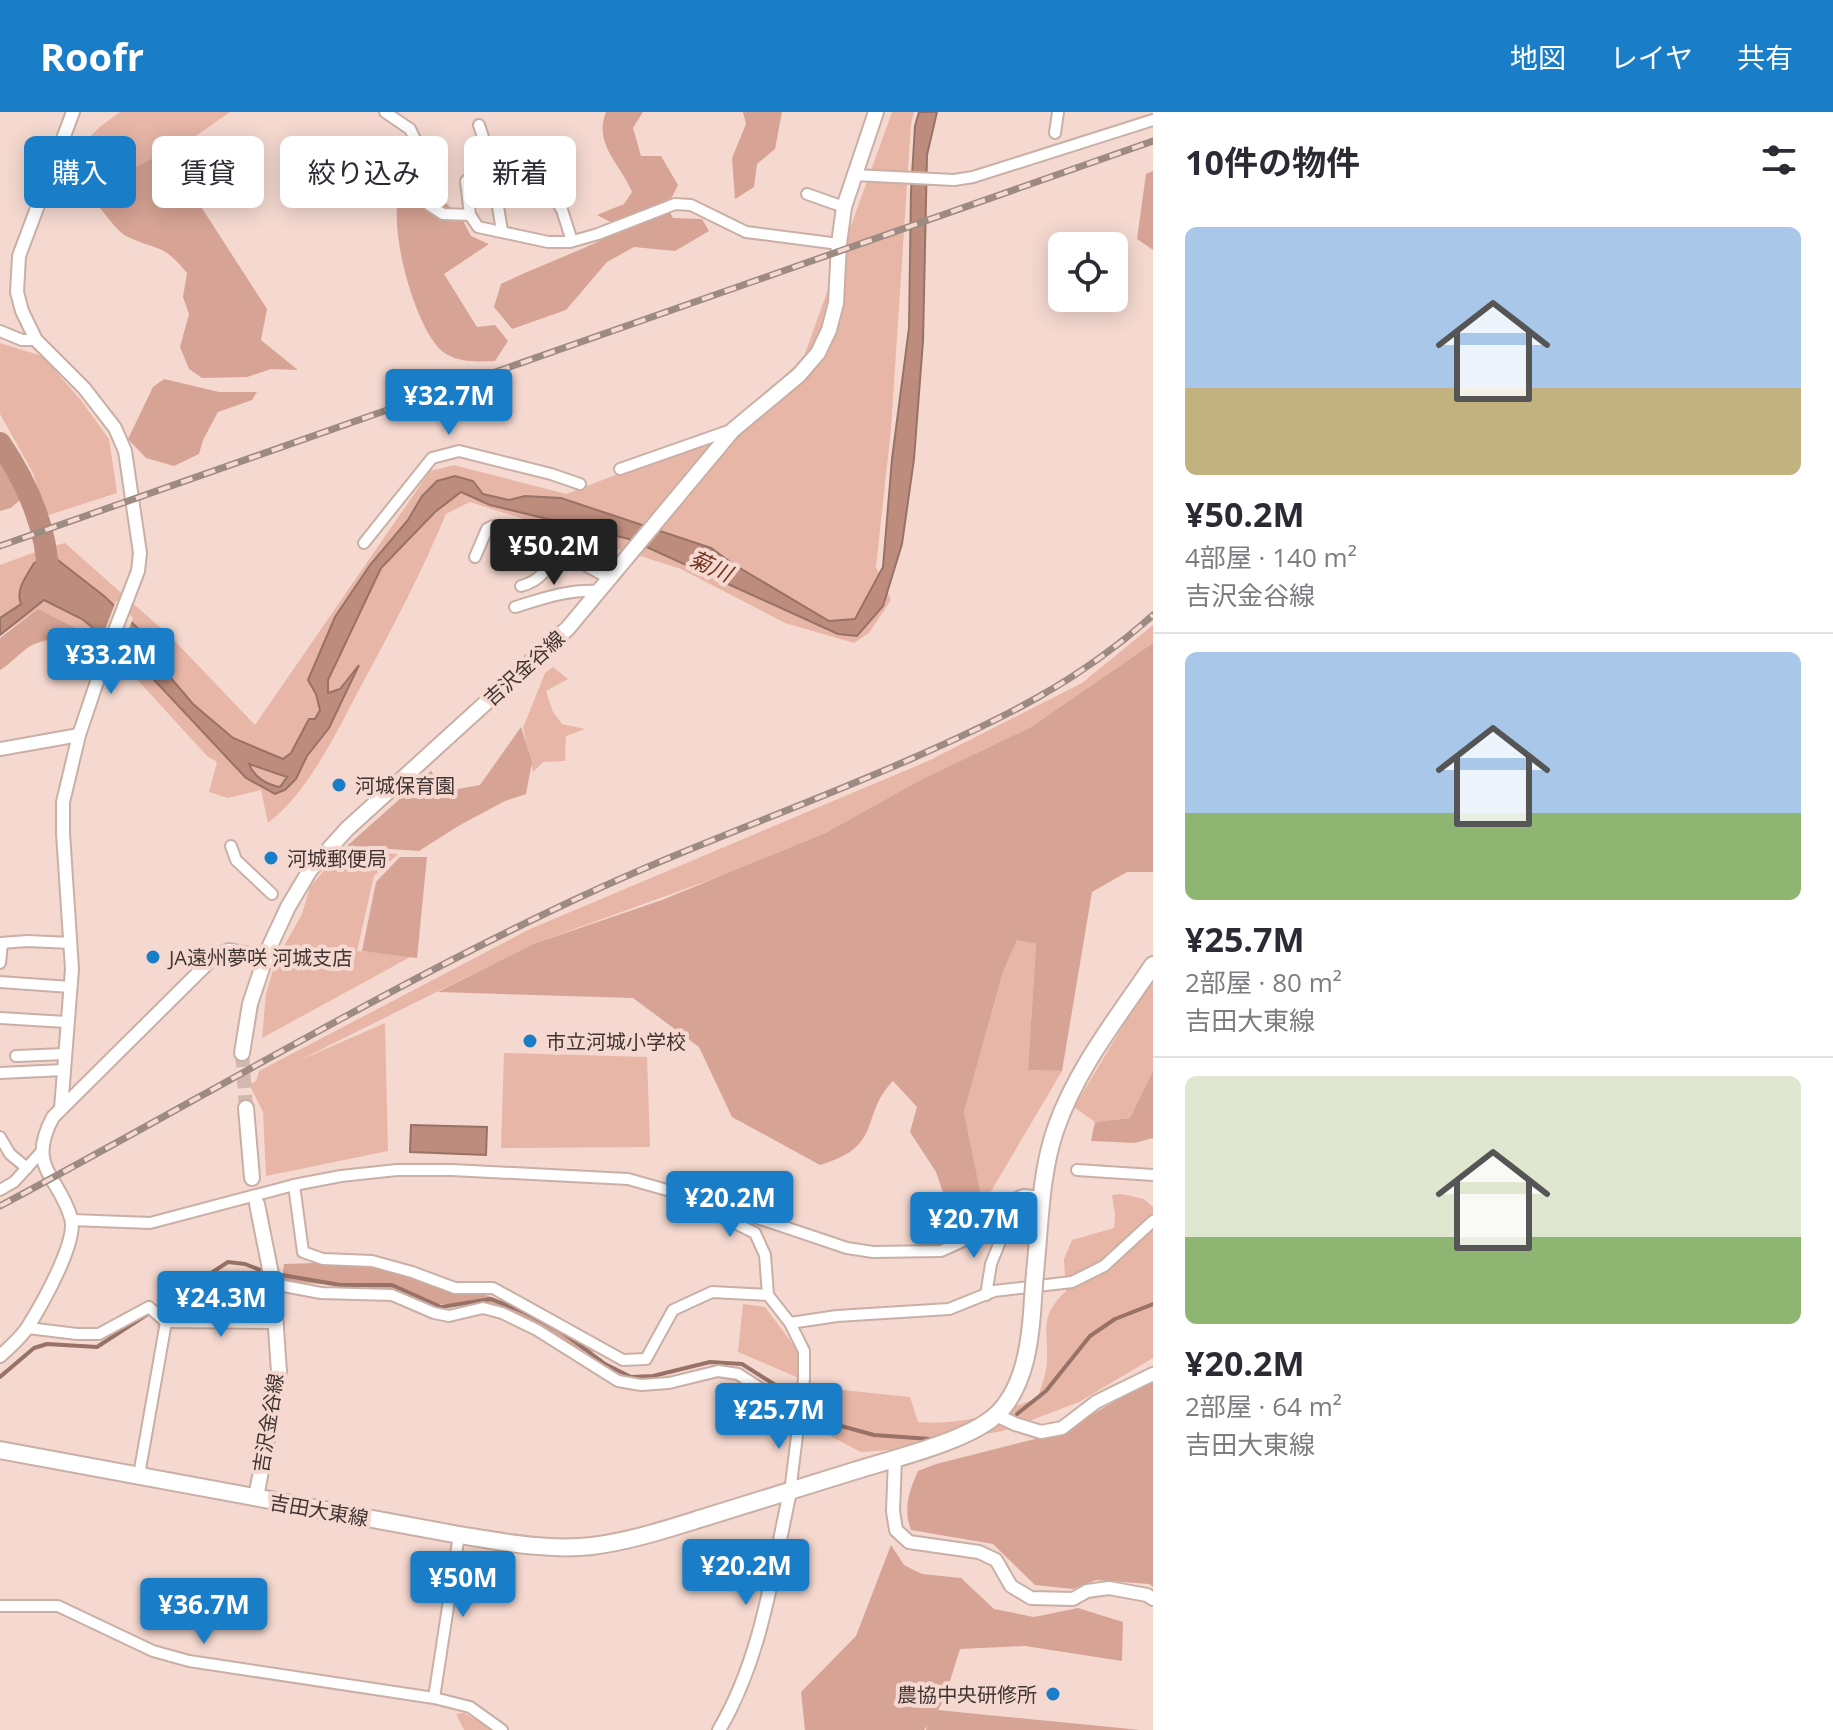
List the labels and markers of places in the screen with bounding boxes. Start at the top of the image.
pin: ¥32.7M [384,369,514,437]
pin: ¥50.2M [489,519,619,587]
pin: ¥33.2M [46,628,176,696]
place label: 河城保育園 [355,772,455,799]
marker: 河城保育園 [330,776,348,794]
place label: 河城郵便局 [287,845,387,872]
marker: 河城郵便局 [262,849,280,867]
place label: JA遠州夢咲 河城支店 [167,944,352,971]
marker: JA遠州夢咲 河城支店 [144,948,162,966]
place label: 市立河城小学校 [546,1028,686,1055]
marker: 市立河城小学校 [521,1032,539,1050]
pin: ¥20.2M [665,1171,795,1239]
pin: ¥20.7M [909,1192,1039,1260]
pin: ¥24.3M [156,1271,286,1339]
pin: ¥25.7M [714,1383,844,1451]
pin: ¥20.2M [681,1539,811,1607]
pin: ¥50M [416,1551,510,1619]
pin: ¥36.7M [139,1578,269,1646]
place label: 農協中央研修所 [897,1681,1037,1708]
marker: 農協中央研修所 [1044,1685,1062,1703]

